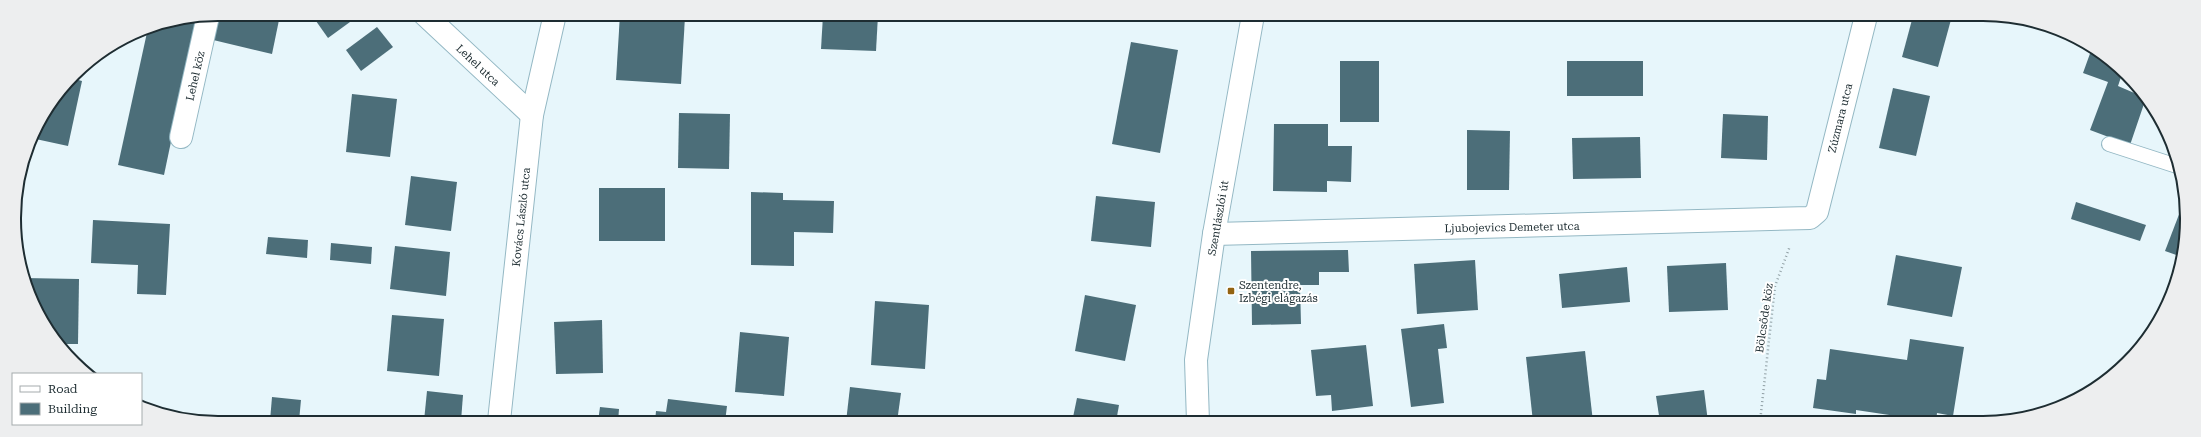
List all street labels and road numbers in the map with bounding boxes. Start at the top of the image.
street label: Lehel utca [453,42,502,89]
street label: Lehel köz [183,50,208,102]
street label: Zúzmara utca [1826,82,1855,154]
street label: Kovács László utca [510,167,533,267]
street label: Szentlászlói út [1205,179,1232,257]
street label: Ljubojevics Demeter utca [1444,220,1580,235]
street label: Bölcsőde köz [1753,282,1776,354]

